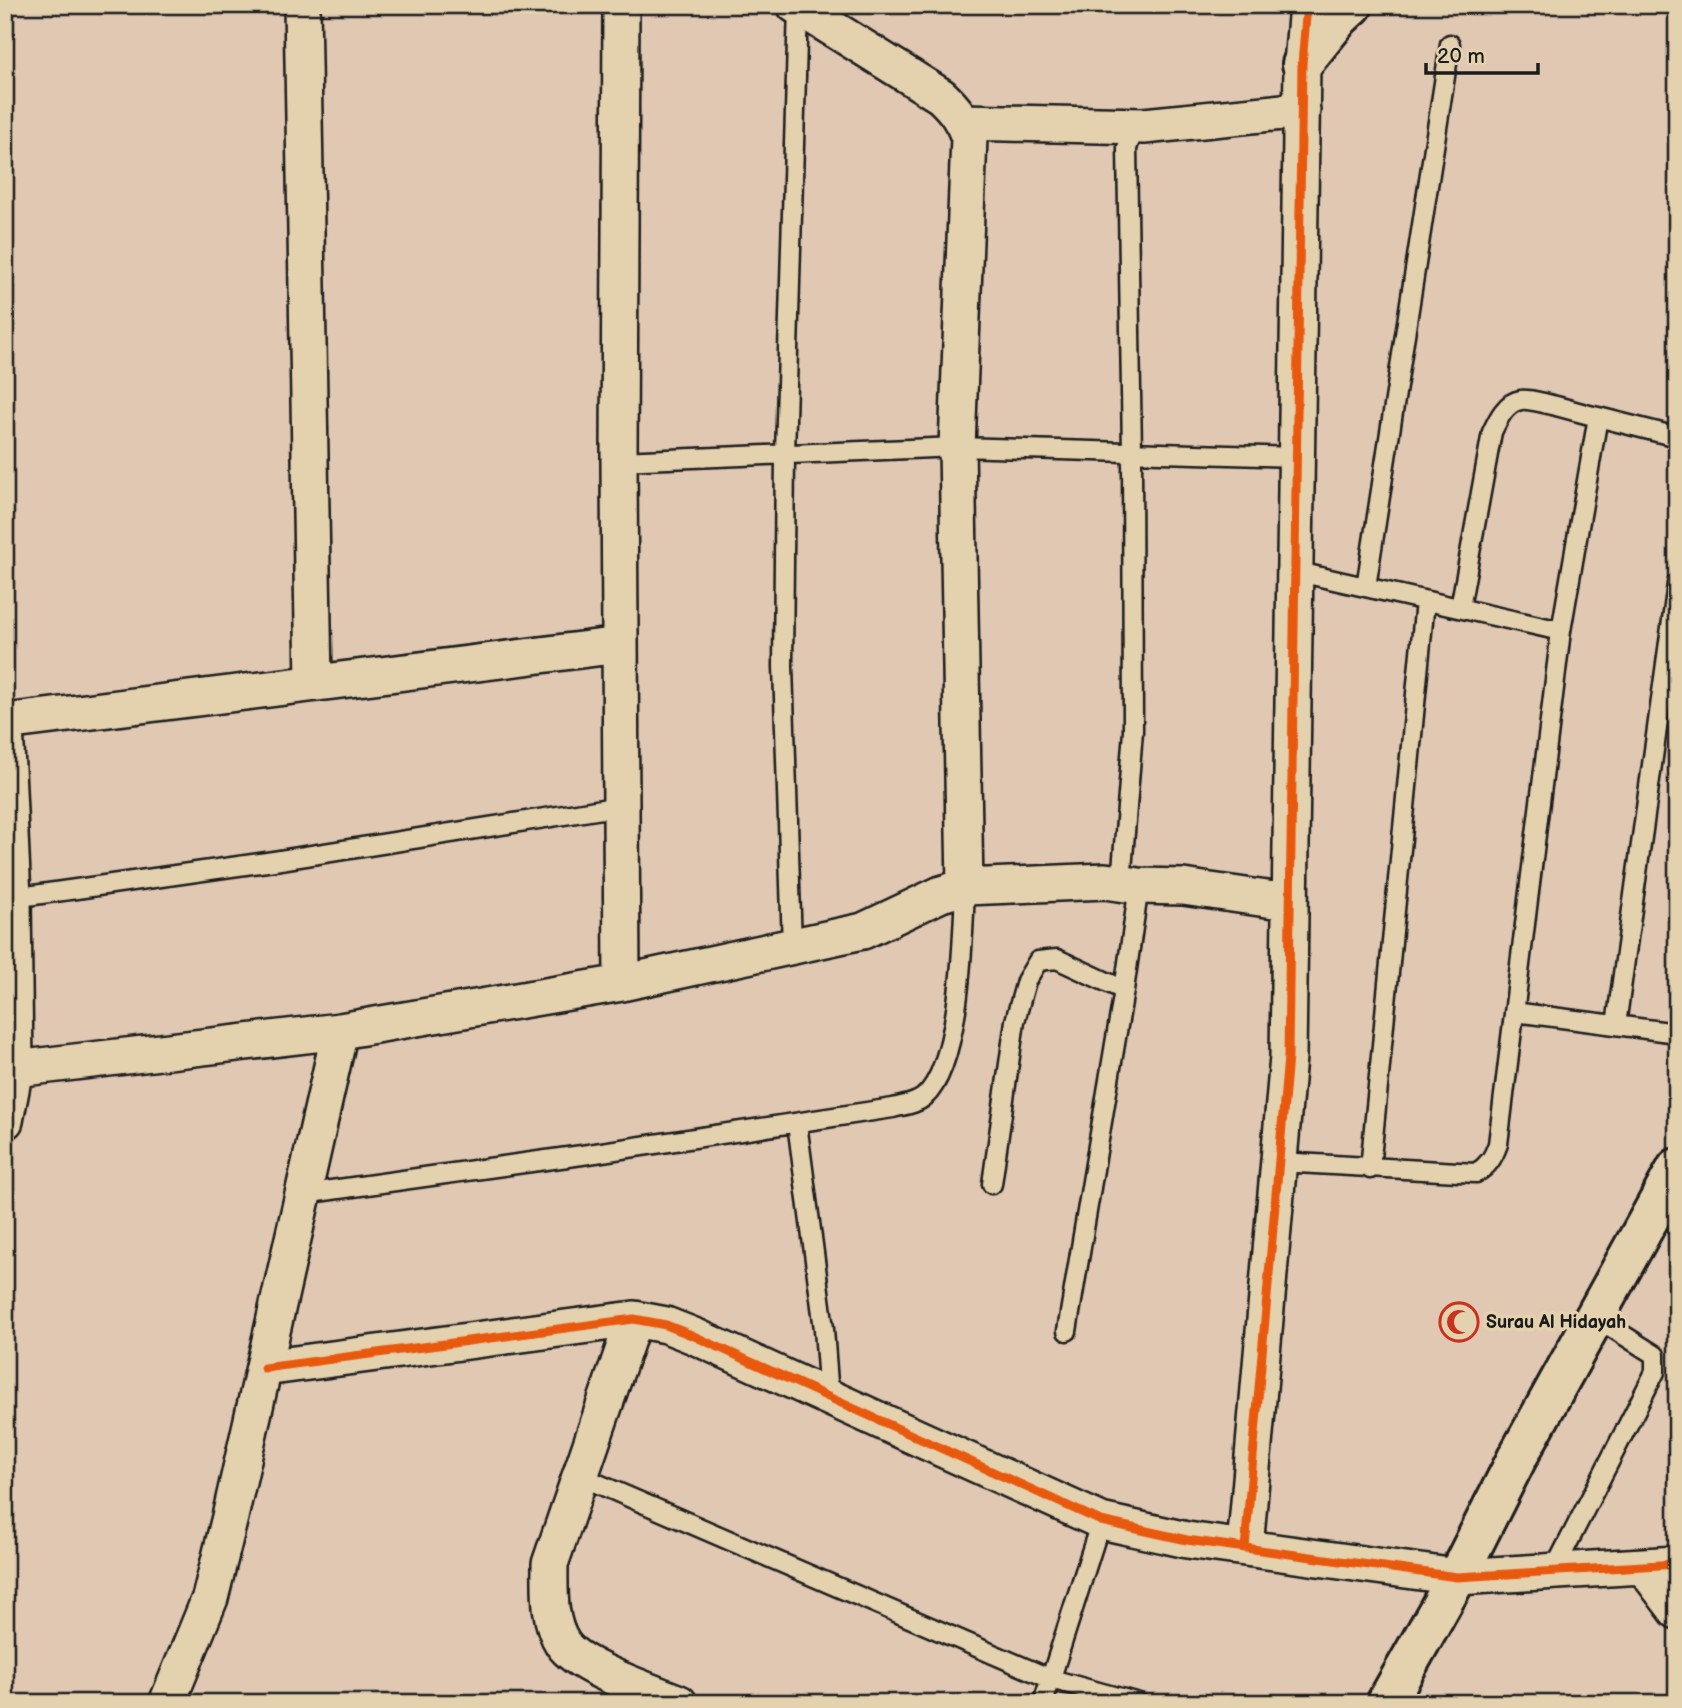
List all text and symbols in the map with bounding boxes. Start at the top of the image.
scale bar [1426,32,1538,76]
text: 20 m [1437,44,1485,69]
mosque icon: Surau Al Hidayah [1438,1301,1480,1343]
place label: Surau Al Hidayah [1486,1312,1626,1333]

